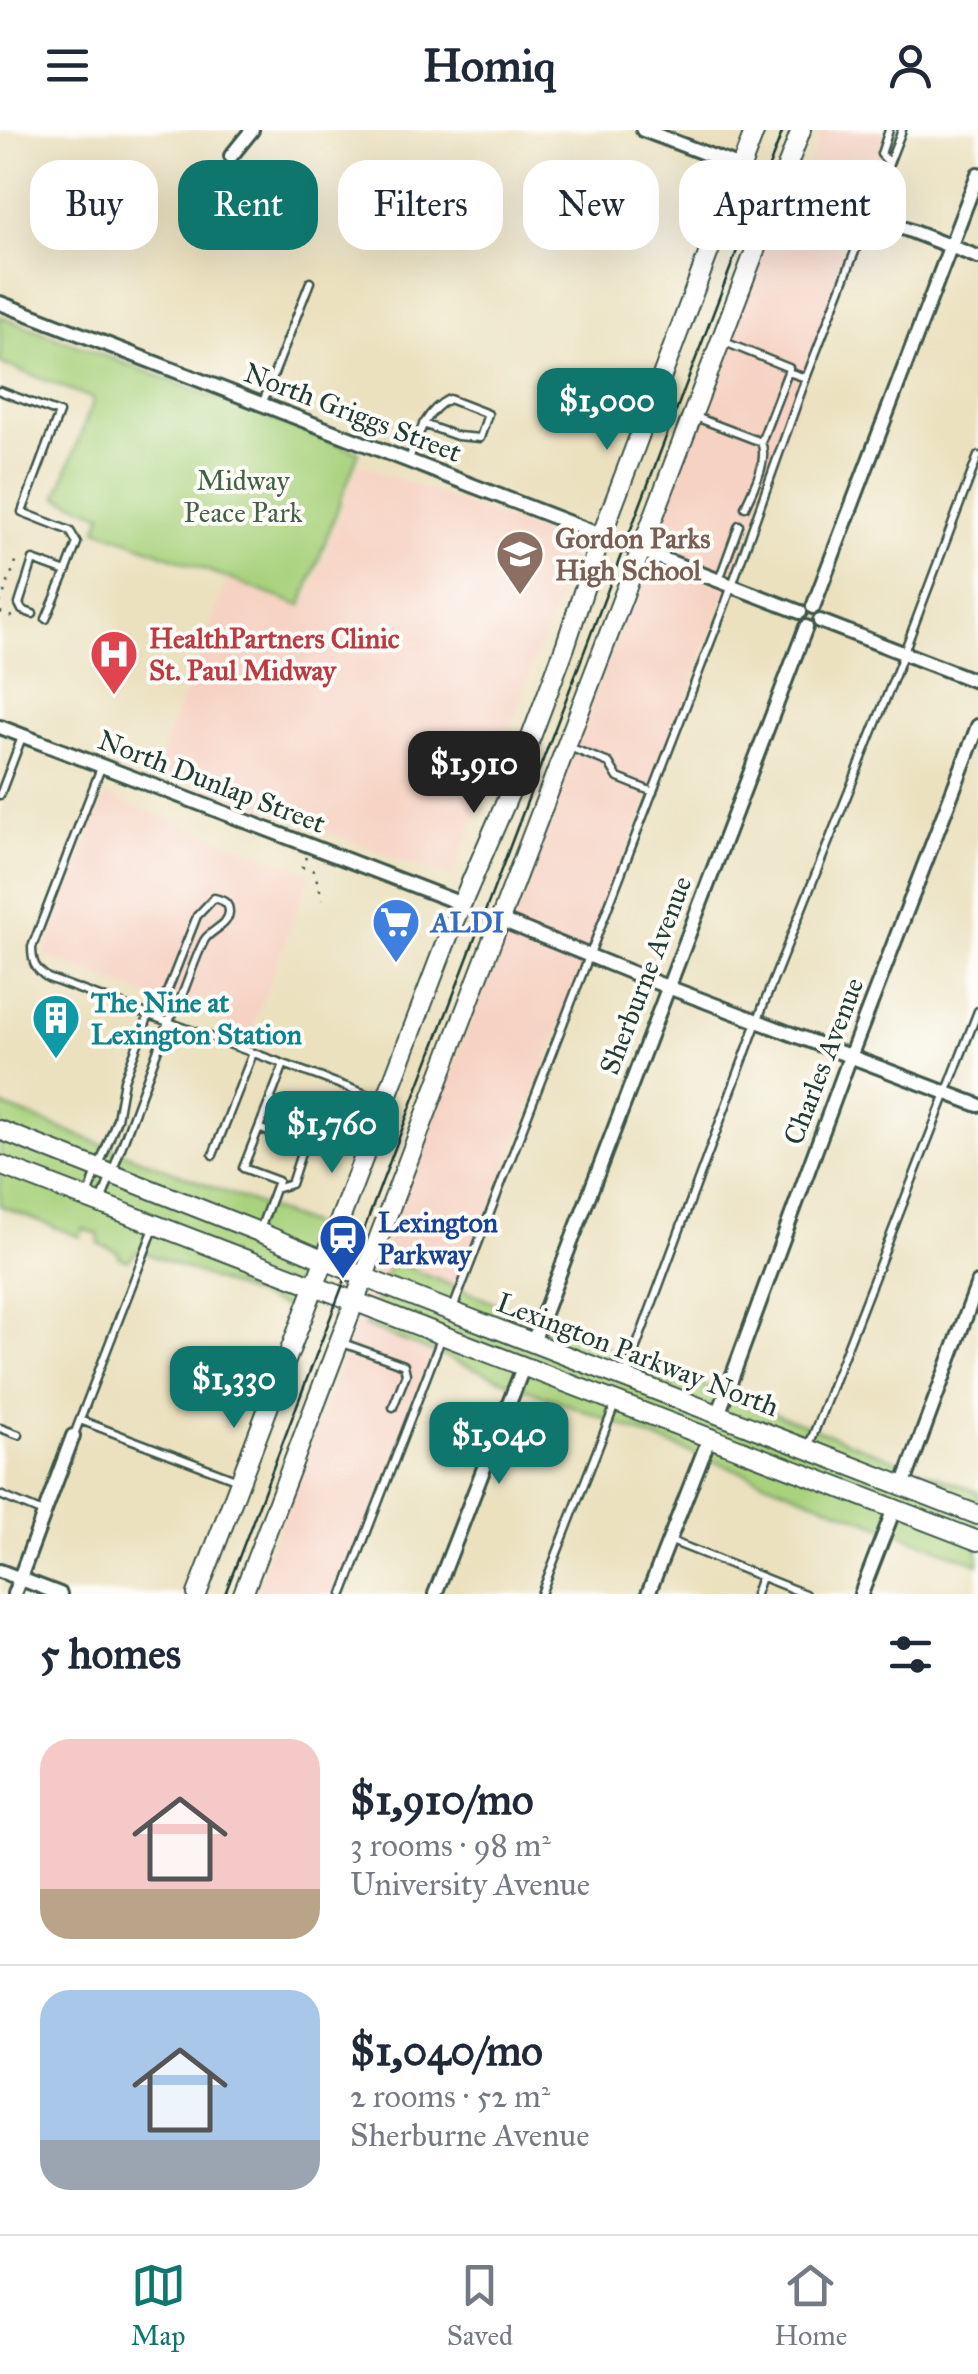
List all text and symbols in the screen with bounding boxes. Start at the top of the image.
icon: menu [40,38,95,93]
text: Homiq [423,38,555,93]
icon: person [883,38,938,93]
chip: Buy [30,160,158,250]
chip: Rent [178,160,318,250]
chip: Filters [338,160,503,250]
chip: New [523,160,659,250]
chip: Apartment [679,160,906,250]
street label: North Griggs Street [239,355,467,470]
pin: $1,000 [526,368,688,453]
text: $1,000 [559,381,655,420]
park label: Midway Peace Park [184,463,302,530]
place label: Gordon Parks High School [555,521,710,588]
school or university icon: Gordon Parks High School [494,528,546,596]
place label: HealthPartners Clinic St. Paul Midway [149,621,400,688]
hospital icon: HealthPartners Clinic St. Paul Midway [88,628,140,696]
street label: North Dunlap Street [93,722,331,841]
pin: $1,910 [393,731,555,816]
text: $1,910 [430,744,518,783]
street label: Sherburne Avenue [592,871,699,1079]
supermarket icon: ALDI [370,896,422,964]
place label: ALDI [429,905,504,940]
street label: Charles Avenue [776,973,871,1150]
place label: The Nine at Lexington Station [91,985,302,1052]
building icon: The Nine at Lexington Station [30,992,82,1060]
pin: $1,760 [251,1091,413,1176]
text: $1,760 [287,1104,377,1143]
place label: Lexington Parkway [378,1205,498,1272]
station icon: Lexington Parkway [317,1212,369,1280]
street label: Lexington Parkway North [492,1285,784,1425]
pin: $1,330 [153,1346,315,1431]
text: $1,330 [192,1359,276,1398]
pin: $1,040 [418,1402,580,1487]
text: $1,040 [451,1415,547,1454]
icon: filters [883,1627,938,1682]
text: 5 homes [40,1628,181,1680]
text: $1,910/mo [350,1774,533,1826]
icon: home [120,1779,240,1899]
text: 3 rooms · 98 m² [350,1826,551,1865]
text: University Avenue [350,1865,590,1904]
text: $1,040/mo [350,2025,543,2077]
icon: home [120,2030,240,2150]
text: 2 rooms · 52 m² [350,2077,550,2116]
text: Sherburne Avenue [350,2116,590,2155]
tab: Map [131,2258,186,2353]
tab: Saved [447,2258,513,2353]
tab: Home [774,2258,847,2353]

